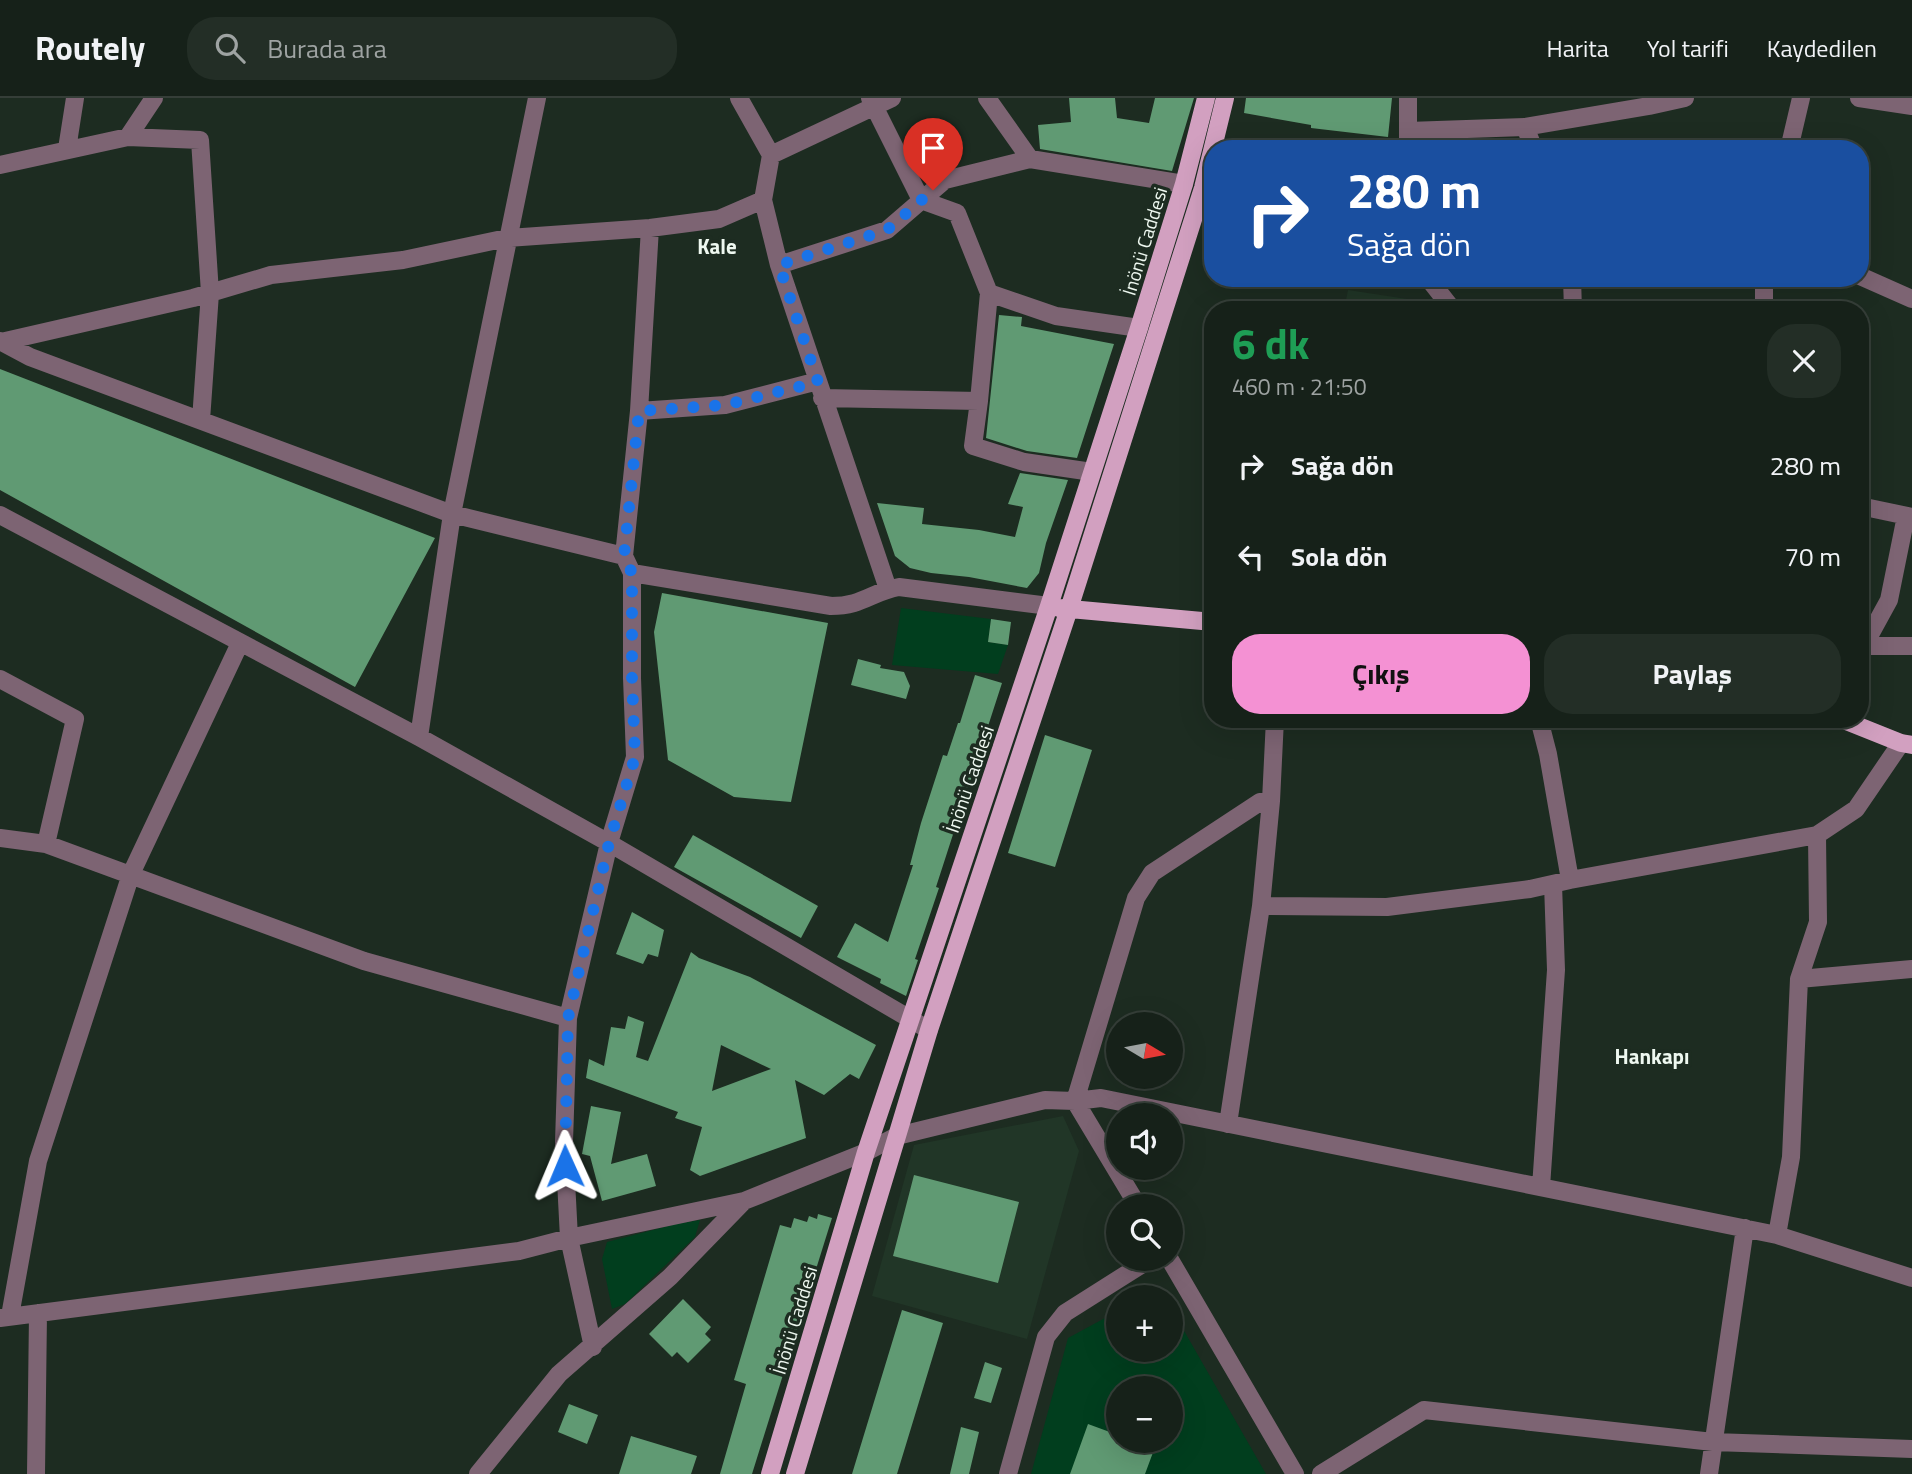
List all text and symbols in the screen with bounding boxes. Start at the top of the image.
search box [187,17,677,80]
text: Routely [35,23,145,73]
icon: search [211,29,249,67]
text: Burada ara [267,29,387,68]
text: Harita [1547,30,1609,66]
text: Yol tarifi [1647,30,1729,66]
text: Kaydedilen [1767,30,1877,66]
pin [903,118,963,190]
icon: arrive [914,129,952,167]
text: 280 m [1347,152,1481,227]
icon: right [1232,168,1323,259]
street label: İnönü Caddesi [1114,183,1174,299]
text: Sağa dön [1347,220,1471,268]
district label: Kale [697,230,737,262]
text: 6 dk [1232,311,1309,375]
button: close [1767,324,1841,398]
text: 460 m · 21:50 [1232,369,1367,404]
text: Sağa dön [1291,446,1394,485]
text: 280 m [1770,446,1841,485]
icon: right [1232,447,1270,485]
text: Sola dön [1291,537,1388,576]
text: 70 m [1784,537,1841,576]
icon: left [1232,538,1270,576]
button: Çıkış [1232,634,1530,714]
button: Paylaş [1544,634,1841,714]
street label: İnönü Caddesi [937,721,1001,837]
north arrow [1106,1012,1183,1088]
map controls [1106,1012,1183,1453]
district label: Hankapı [1615,1040,1689,1072]
button: sound [1106,1103,1183,1180]
position arrow [528,1129,602,1203]
button: search [1106,1194,1183,1271]
street label: İnönü Caddesi [764,1262,824,1378]
button: + [1106,1285,1183,1362]
button: − [1106,1376,1183,1453]

